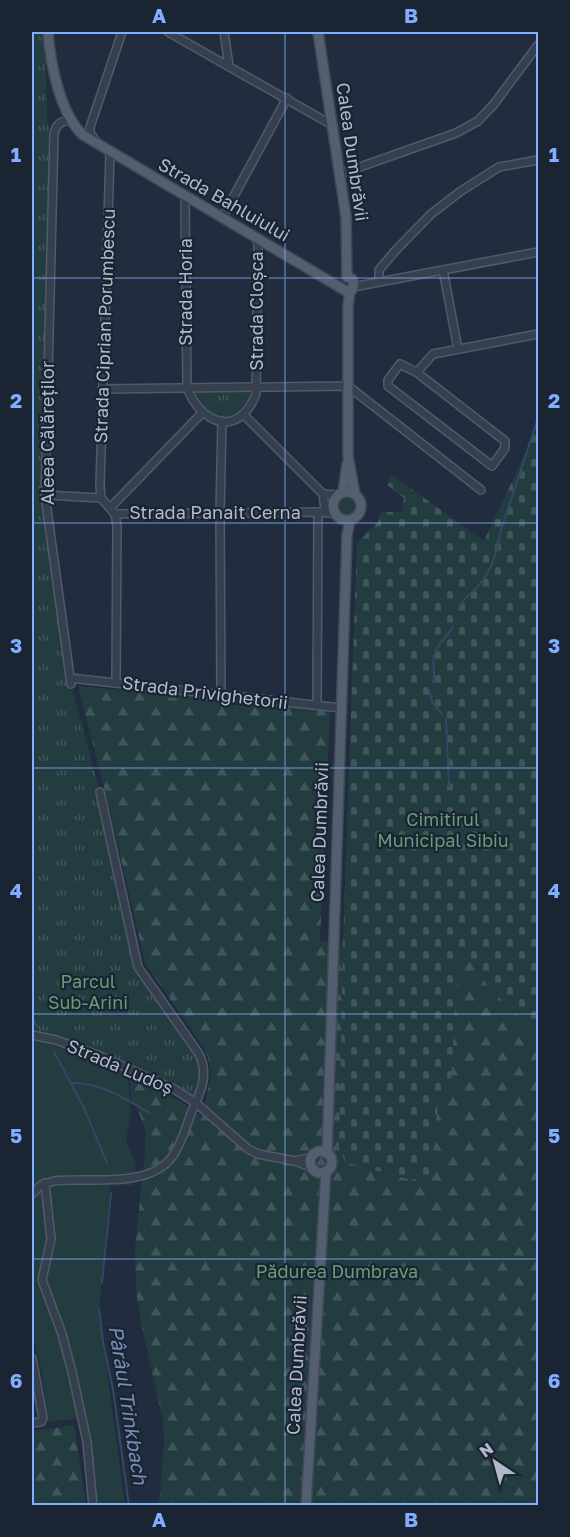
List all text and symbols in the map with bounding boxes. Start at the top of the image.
text: A [152,3,166,27]
text: B [404,3,418,27]
street label: Calea Dumbrăvii [332,81,374,223]
text: 1 [11,142,21,166]
text: 1 [549,142,559,166]
street label: Strada Bahluiului [155,153,294,246]
street label: Strada Ciprian Porumbescu [89,208,119,444]
street label: Strada Horia [174,238,196,346]
street label: Strada Cloșca [245,251,267,371]
street label: Aleea Călăreților [36,361,58,505]
text: 2 [10,388,22,412]
text: 2 [548,388,560,412]
street label: Strada Panait Cerna [129,501,301,523]
text: 3 [10,633,22,657]
text: 3 [548,633,560,657]
street label: Strada Privighetorii [121,671,289,713]
street label: Calea Dumbrăvii [306,762,332,902]
park label: Cimitirul Municipal Sibiu [377,808,509,851]
text: 4 [10,878,22,902]
text: 4 [548,878,560,902]
park label: Parcul Sub-Arini [48,970,128,1013]
street label: Strada Ludoș [64,1034,177,1098]
text: 5 [10,1123,22,1147]
text: 5 [548,1123,560,1147]
park label: Pădurea Dumbrava [256,1260,418,1282]
street label: Calea Dumbrăvii [281,1294,311,1435]
water label: Pârâul Trinkbach [105,1324,154,1487]
text: 6 [10,1368,22,1392]
text: 6 [548,1368,560,1392]
north arrow [465,1432,525,1492]
text: N [475,1438,497,1462]
text: A [152,1507,166,1531]
text: B [404,1507,418,1531]

